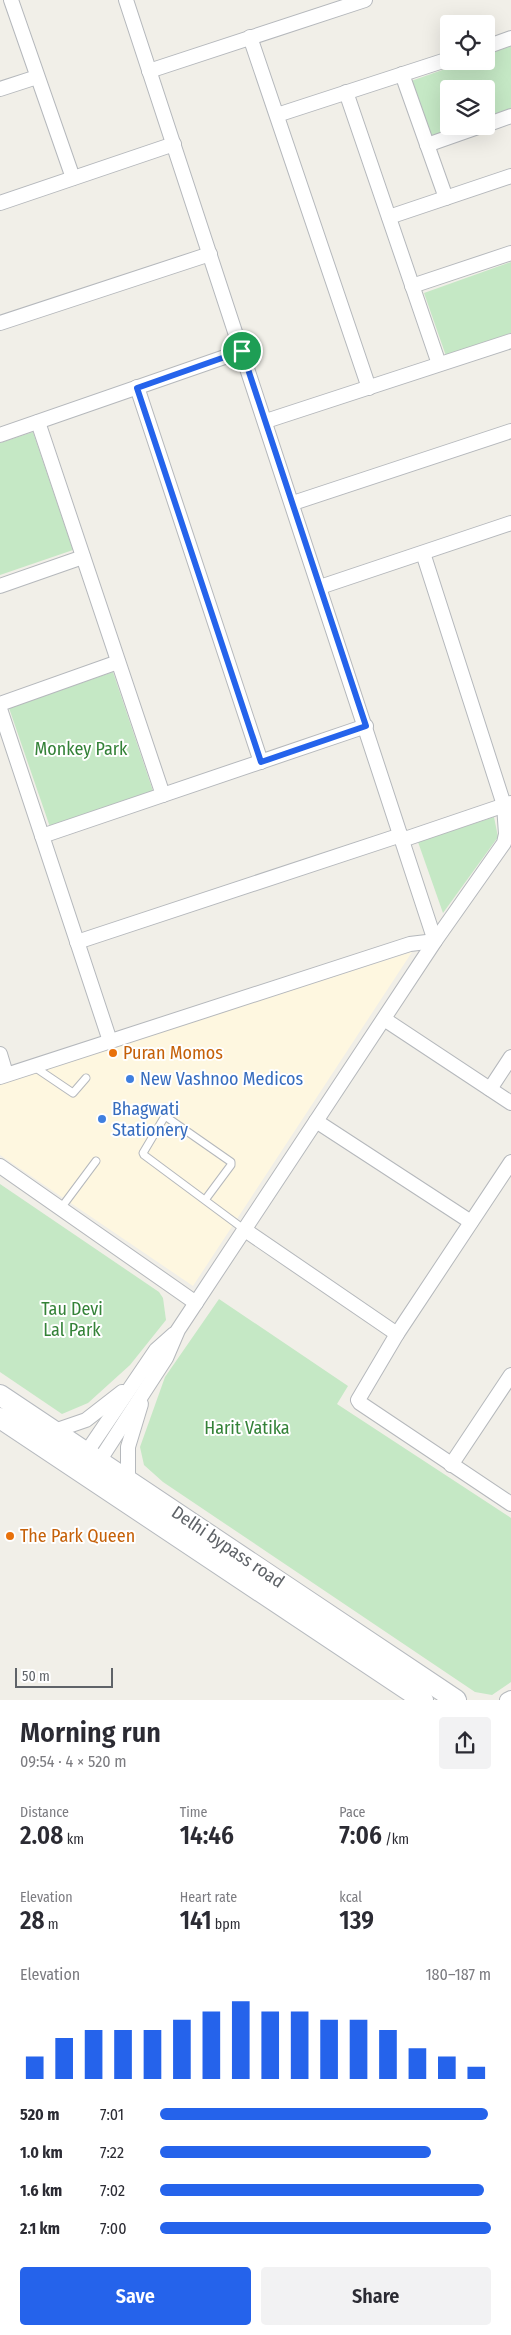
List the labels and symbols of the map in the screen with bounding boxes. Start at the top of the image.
pin [221,330,263,372]
park label: Monkey Park [34,738,128,760]
place label: Puran Momos [123,1042,223,1064]
marker: Puran Momos [107,1047,119,1059]
place label: New Vashnoo Medicos [140,1068,304,1090]
marker: New Vashnoo Medicos [124,1073,136,1085]
place label: Bhagwati Stationery [112,1098,188,1141]
marker: Bhagwati Stationery [96,1113,108,1125]
park label: Tau Devi Lal Park [41,1298,103,1341]
park label: Harit Vatika [204,1417,290,1439]
street label: Delhi bypass road [168,1501,288,1593]
place label: The Park Queen [20,1525,135,1547]
marker: The Park Queen [4,1530,16,1542]
scale bar [15,1665,112,1688]

